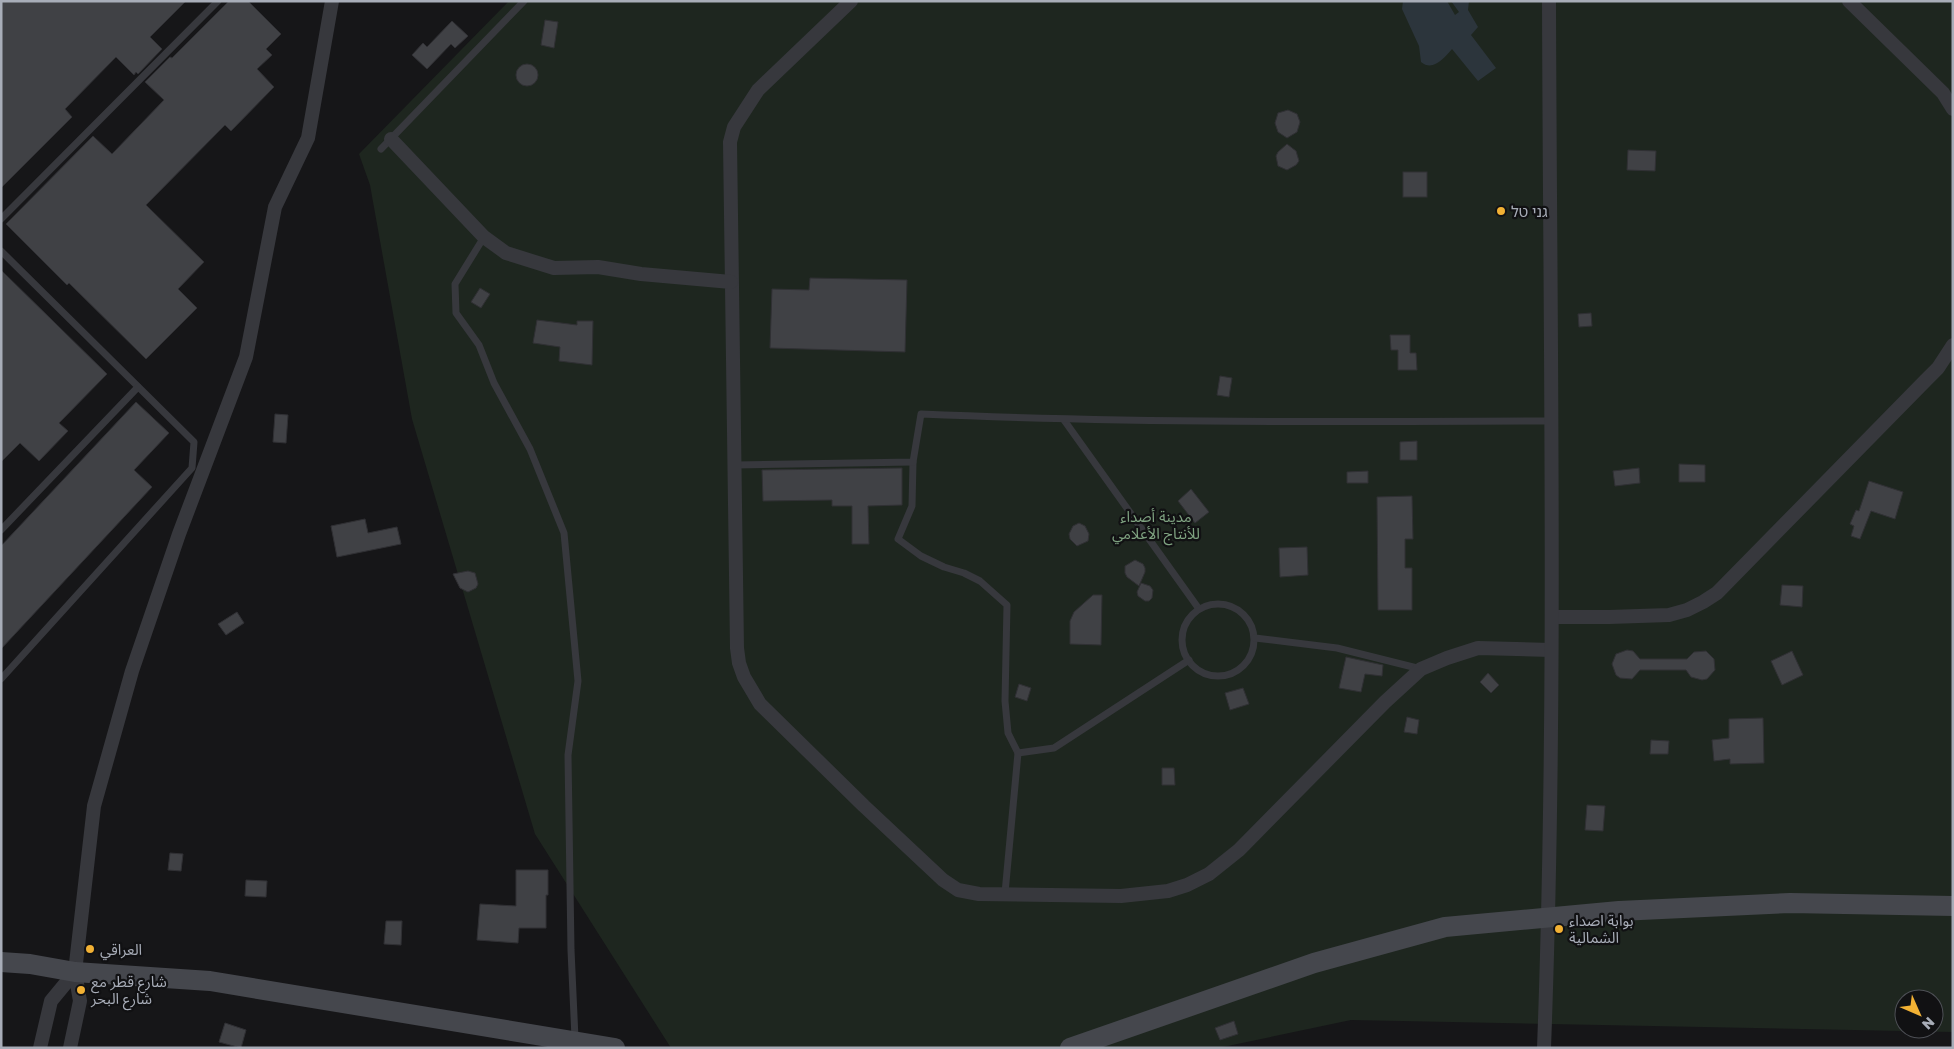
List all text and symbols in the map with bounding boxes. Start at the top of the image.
place label: גני טל [1511,202,1548,220]
marker: גני טל [1495,205,1507,217]
park label: مدينة أصداء للأنتاج الأعلامي [1112,507,1200,546]
place label: بوابة اصداء الشمالية [1569,911,1634,946]
marker: بوابة اصداء الشمالية [1553,923,1565,935]
place label: العراقي [100,940,142,961]
marker: العراقي [84,943,96,955]
place label: شارع قطر مع شارع البحر [90,972,167,1011]
marker: شارع قطر مع شارع البحر [75,984,87,996]
north arrow [1894,989,1944,1039]
text: N [1919,1014,1938,1033]

